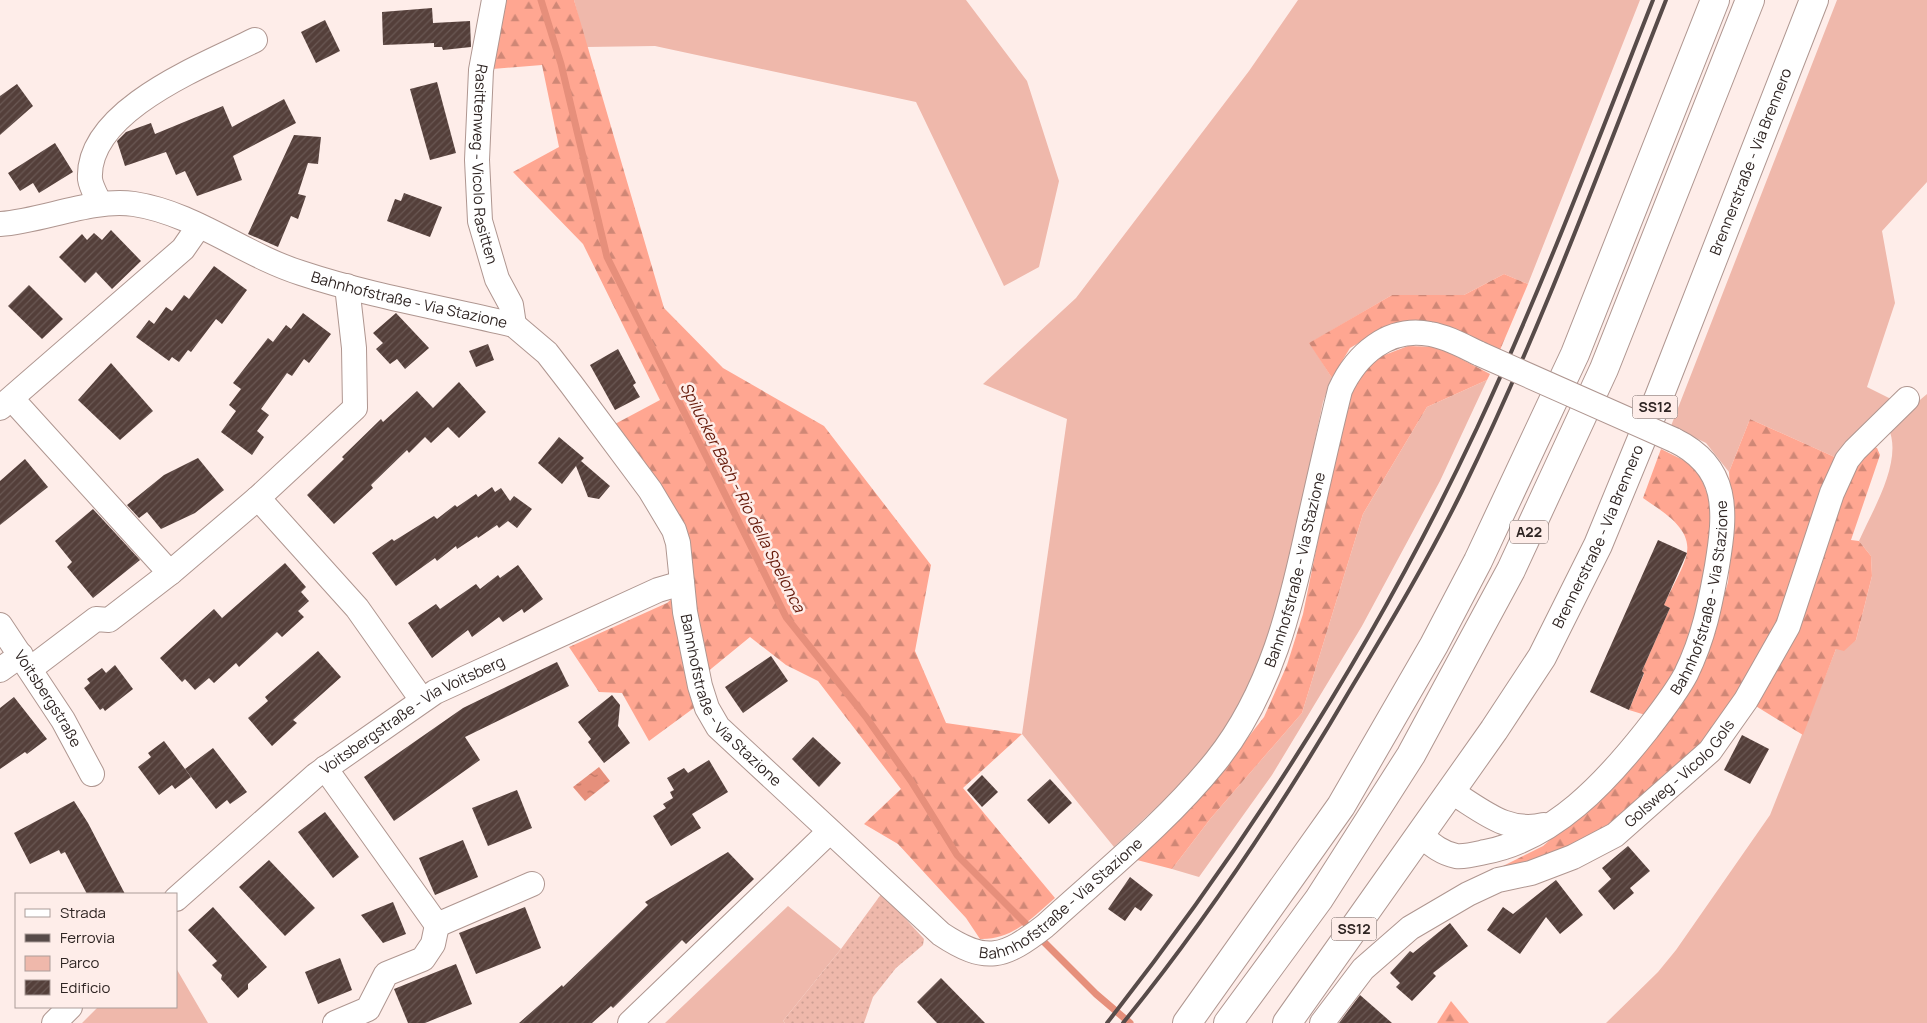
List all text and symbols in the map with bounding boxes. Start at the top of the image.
street label: Rasittenweg - Vicolo Rasitten [467,62,503,266]
street label: Brennerstraße - Via Brennero [1704,65,1797,258]
street label: Bahnhofstraße - Via Stazione [309,266,510,333]
water label: Spilucker Bach - Rio della Spelonca [675,378,811,617]
road number: SS12 [1632,396,1678,418]
street label: Brennerstraße - Via Brennero [1547,441,1648,632]
street label: Bahnhofstraße - Via Stazione [1259,470,1330,670]
street label: Bahnhofstraße - Via Stazione [1665,499,1732,699]
road number: A22 [1510,520,1548,544]
street label: Bahnhofstraße - Via Stazione [676,612,786,791]
street label: Voitsbergstraße [10,646,87,751]
street label: Voitsbergstraße - Via Voitsberg [316,651,508,779]
street label: Golsweg - Vicolo Gols [1620,715,1739,832]
street label: Bahnhofstraße - Via Stazione [978,833,1147,964]
legend [15,893,178,1008]
text: Strada [60,902,106,923]
road number: SS12 [1332,918,1376,941]
text: Ferrovia [60,927,115,948]
text: Parco [60,952,99,973]
text: Edificio [60,977,111,998]

